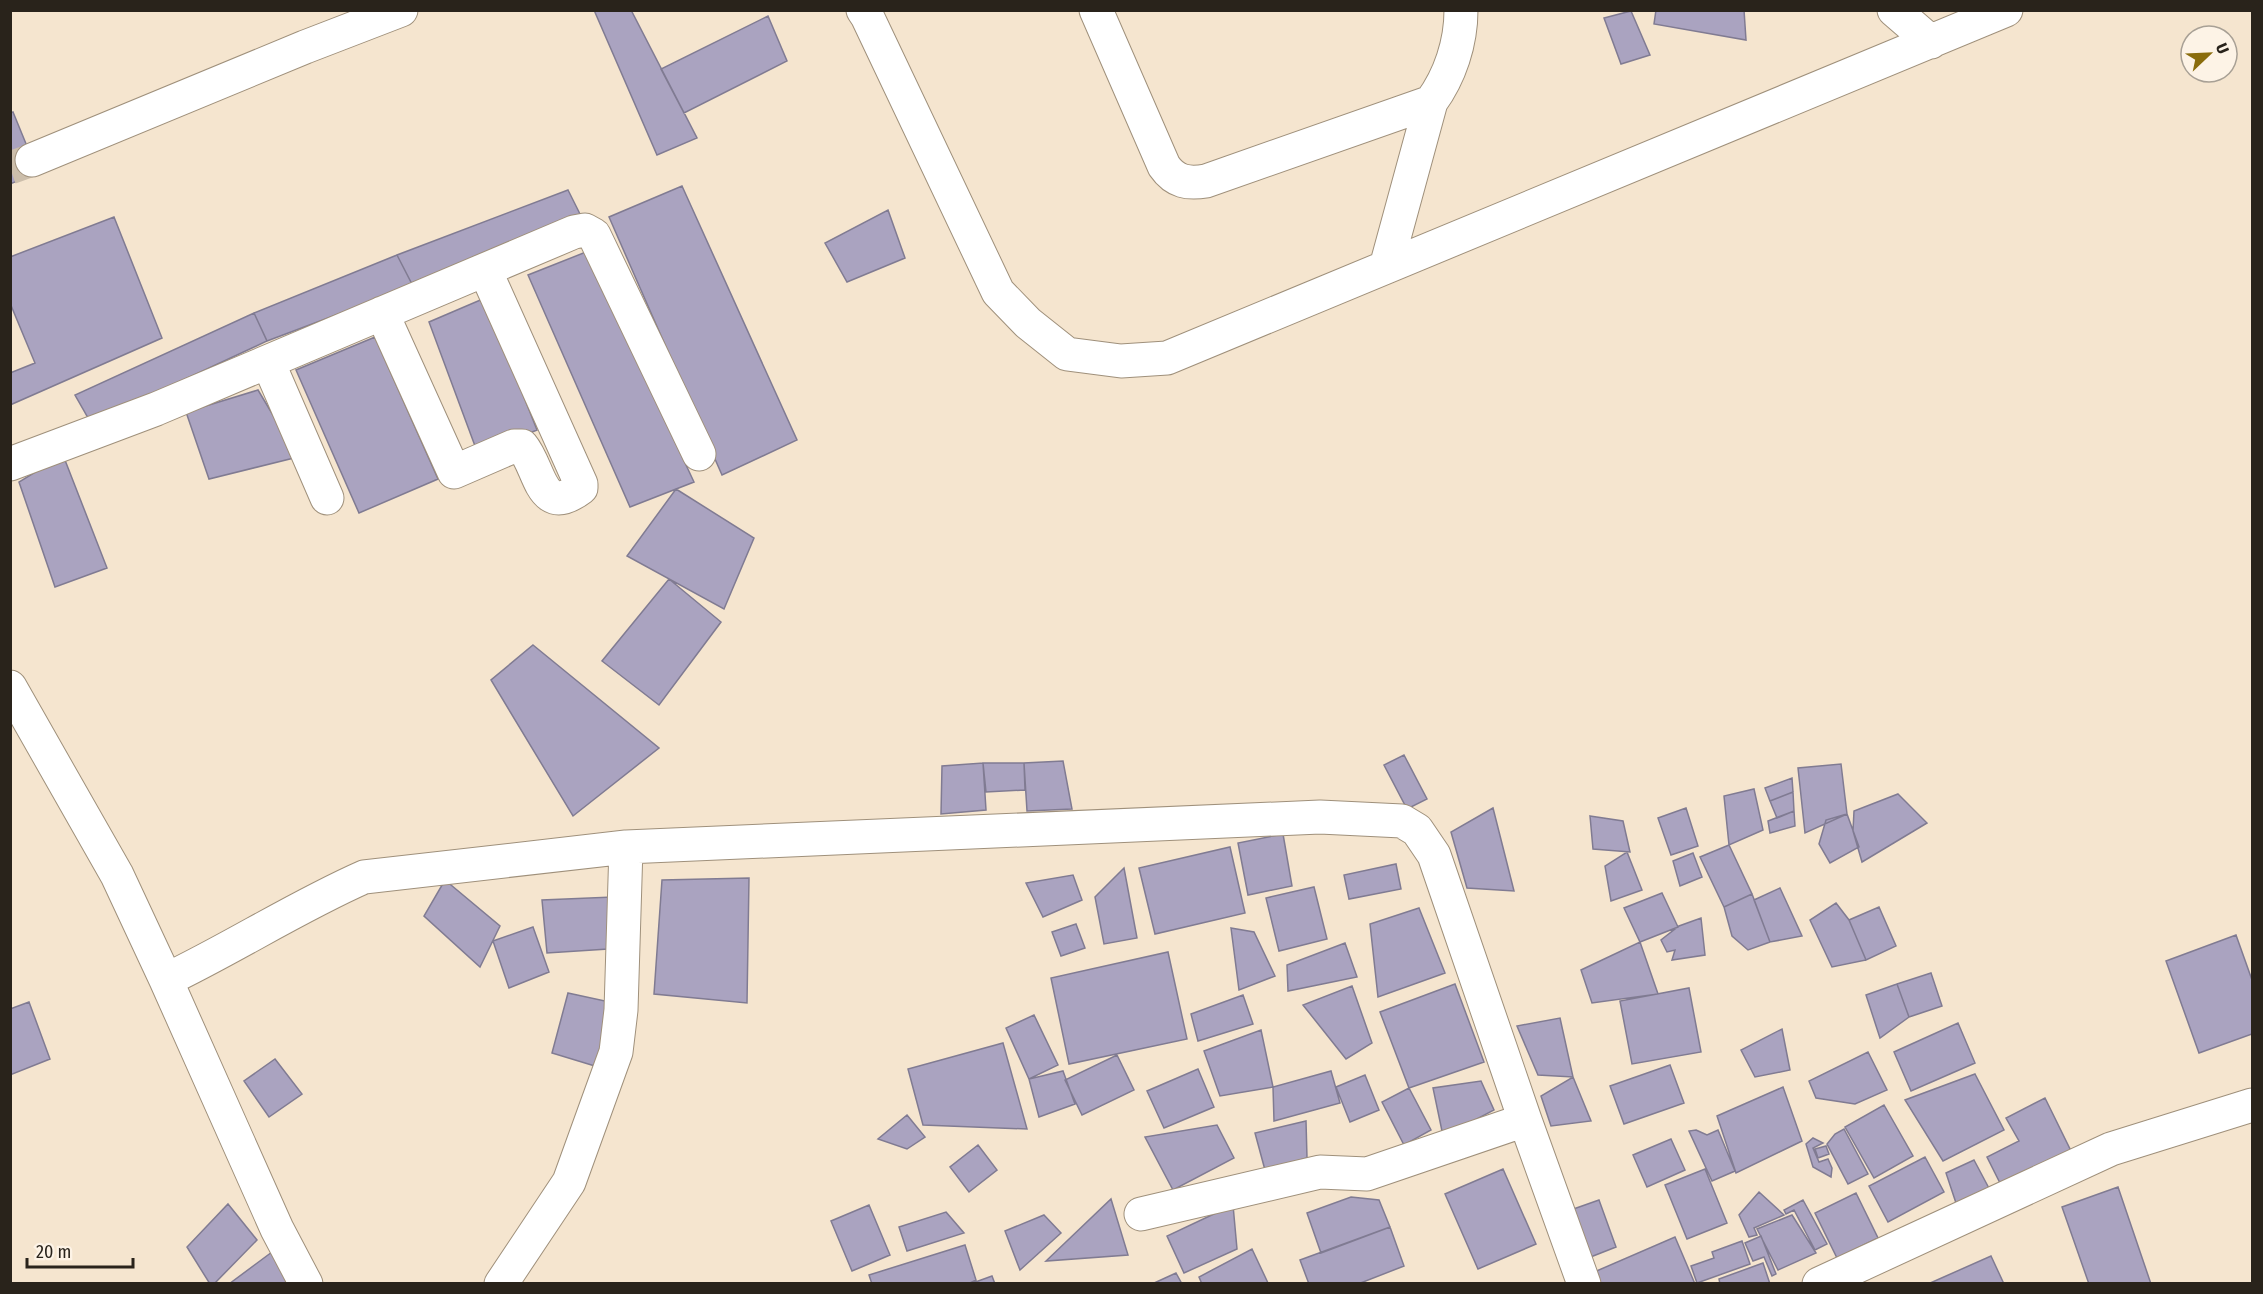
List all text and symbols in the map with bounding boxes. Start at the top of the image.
north arrow [2179,24,2239,84]
text: U [2212,40,2233,56]
scale bar [27,1231,134,1269]
text: 20 m [36,1241,71,1263]

